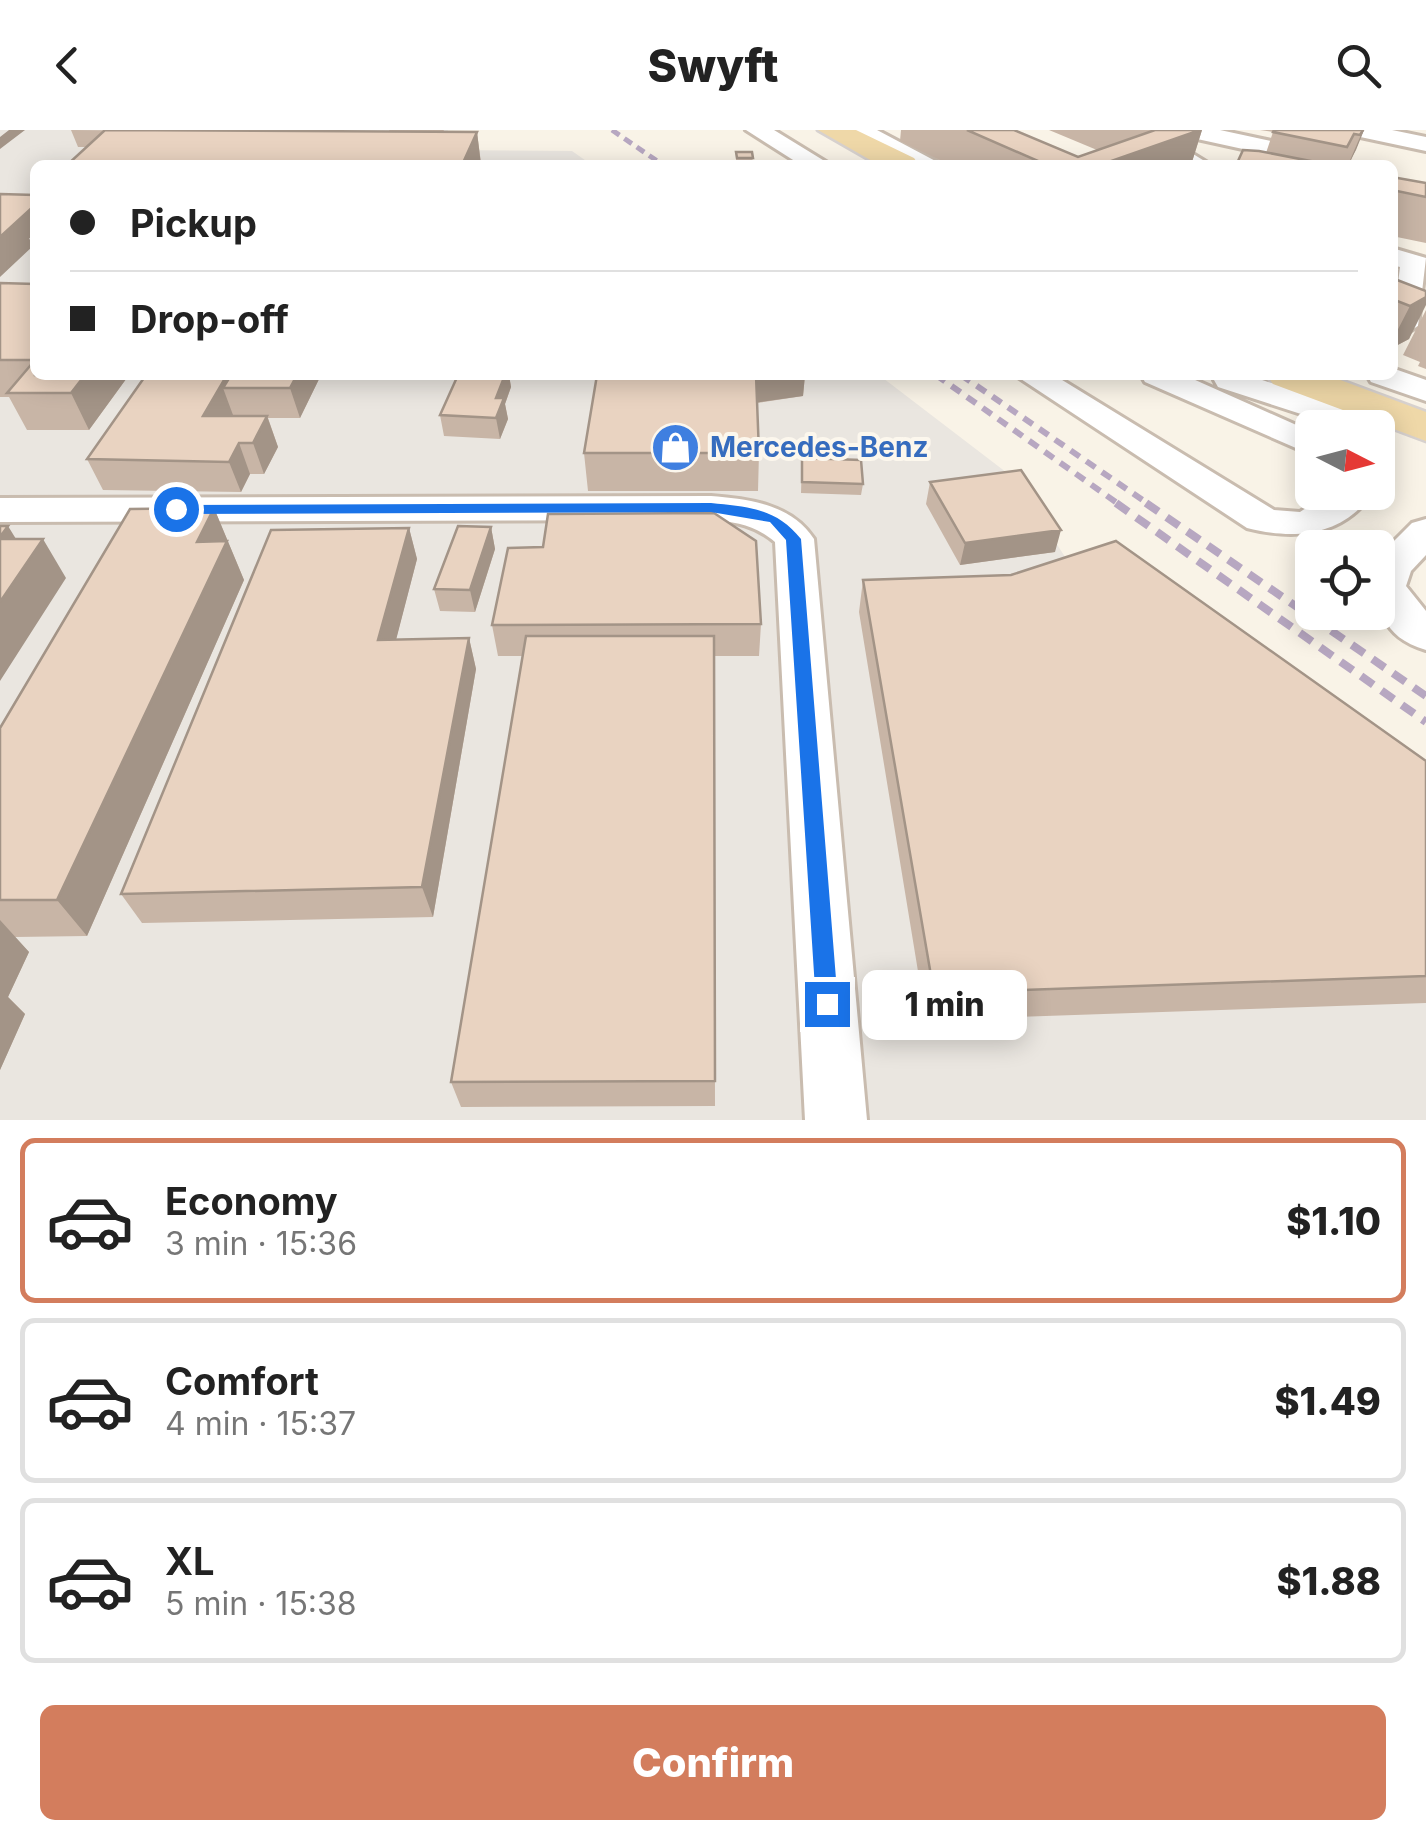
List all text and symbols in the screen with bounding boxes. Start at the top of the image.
icon: back [40,38,95,93]
text: Swyft [648,38,778,93]
icon: search [1331,38,1386,93]
text: Pickup [130,200,257,246]
text: Drop-off [130,296,289,342]
north arrow [1295,410,1395,510]
map controls [1295,410,1395,630]
shop icon: Mercedes-Benz [649,421,701,473]
place label: Mercedes-Benz [710,430,928,464]
route start [154,487,199,532]
button: locate [1295,530,1395,630]
callout: 1 min [862,969,1027,1039]
route end [805,982,850,1027]
text: 1 min [904,985,985,1024]
icon: car [45,1176,135,1266]
text: Economy [165,1178,338,1224]
text: $1.10 [1286,1198,1381,1244]
text: 3 min · 15:36 [165,1224,357,1263]
icon: car [45,1356,135,1446]
text: Comfort [165,1358,319,1404]
text: $1.49 [1274,1378,1381,1424]
text: 4 min · 15:37 [165,1404,356,1443]
icon: car [45,1536,135,1626]
text: XL [165,1538,215,1584]
text: $1.88 [1276,1558,1381,1604]
text: 5 min · 15:38 [165,1584,357,1623]
button: Confirm [40,1705,1386,1820]

